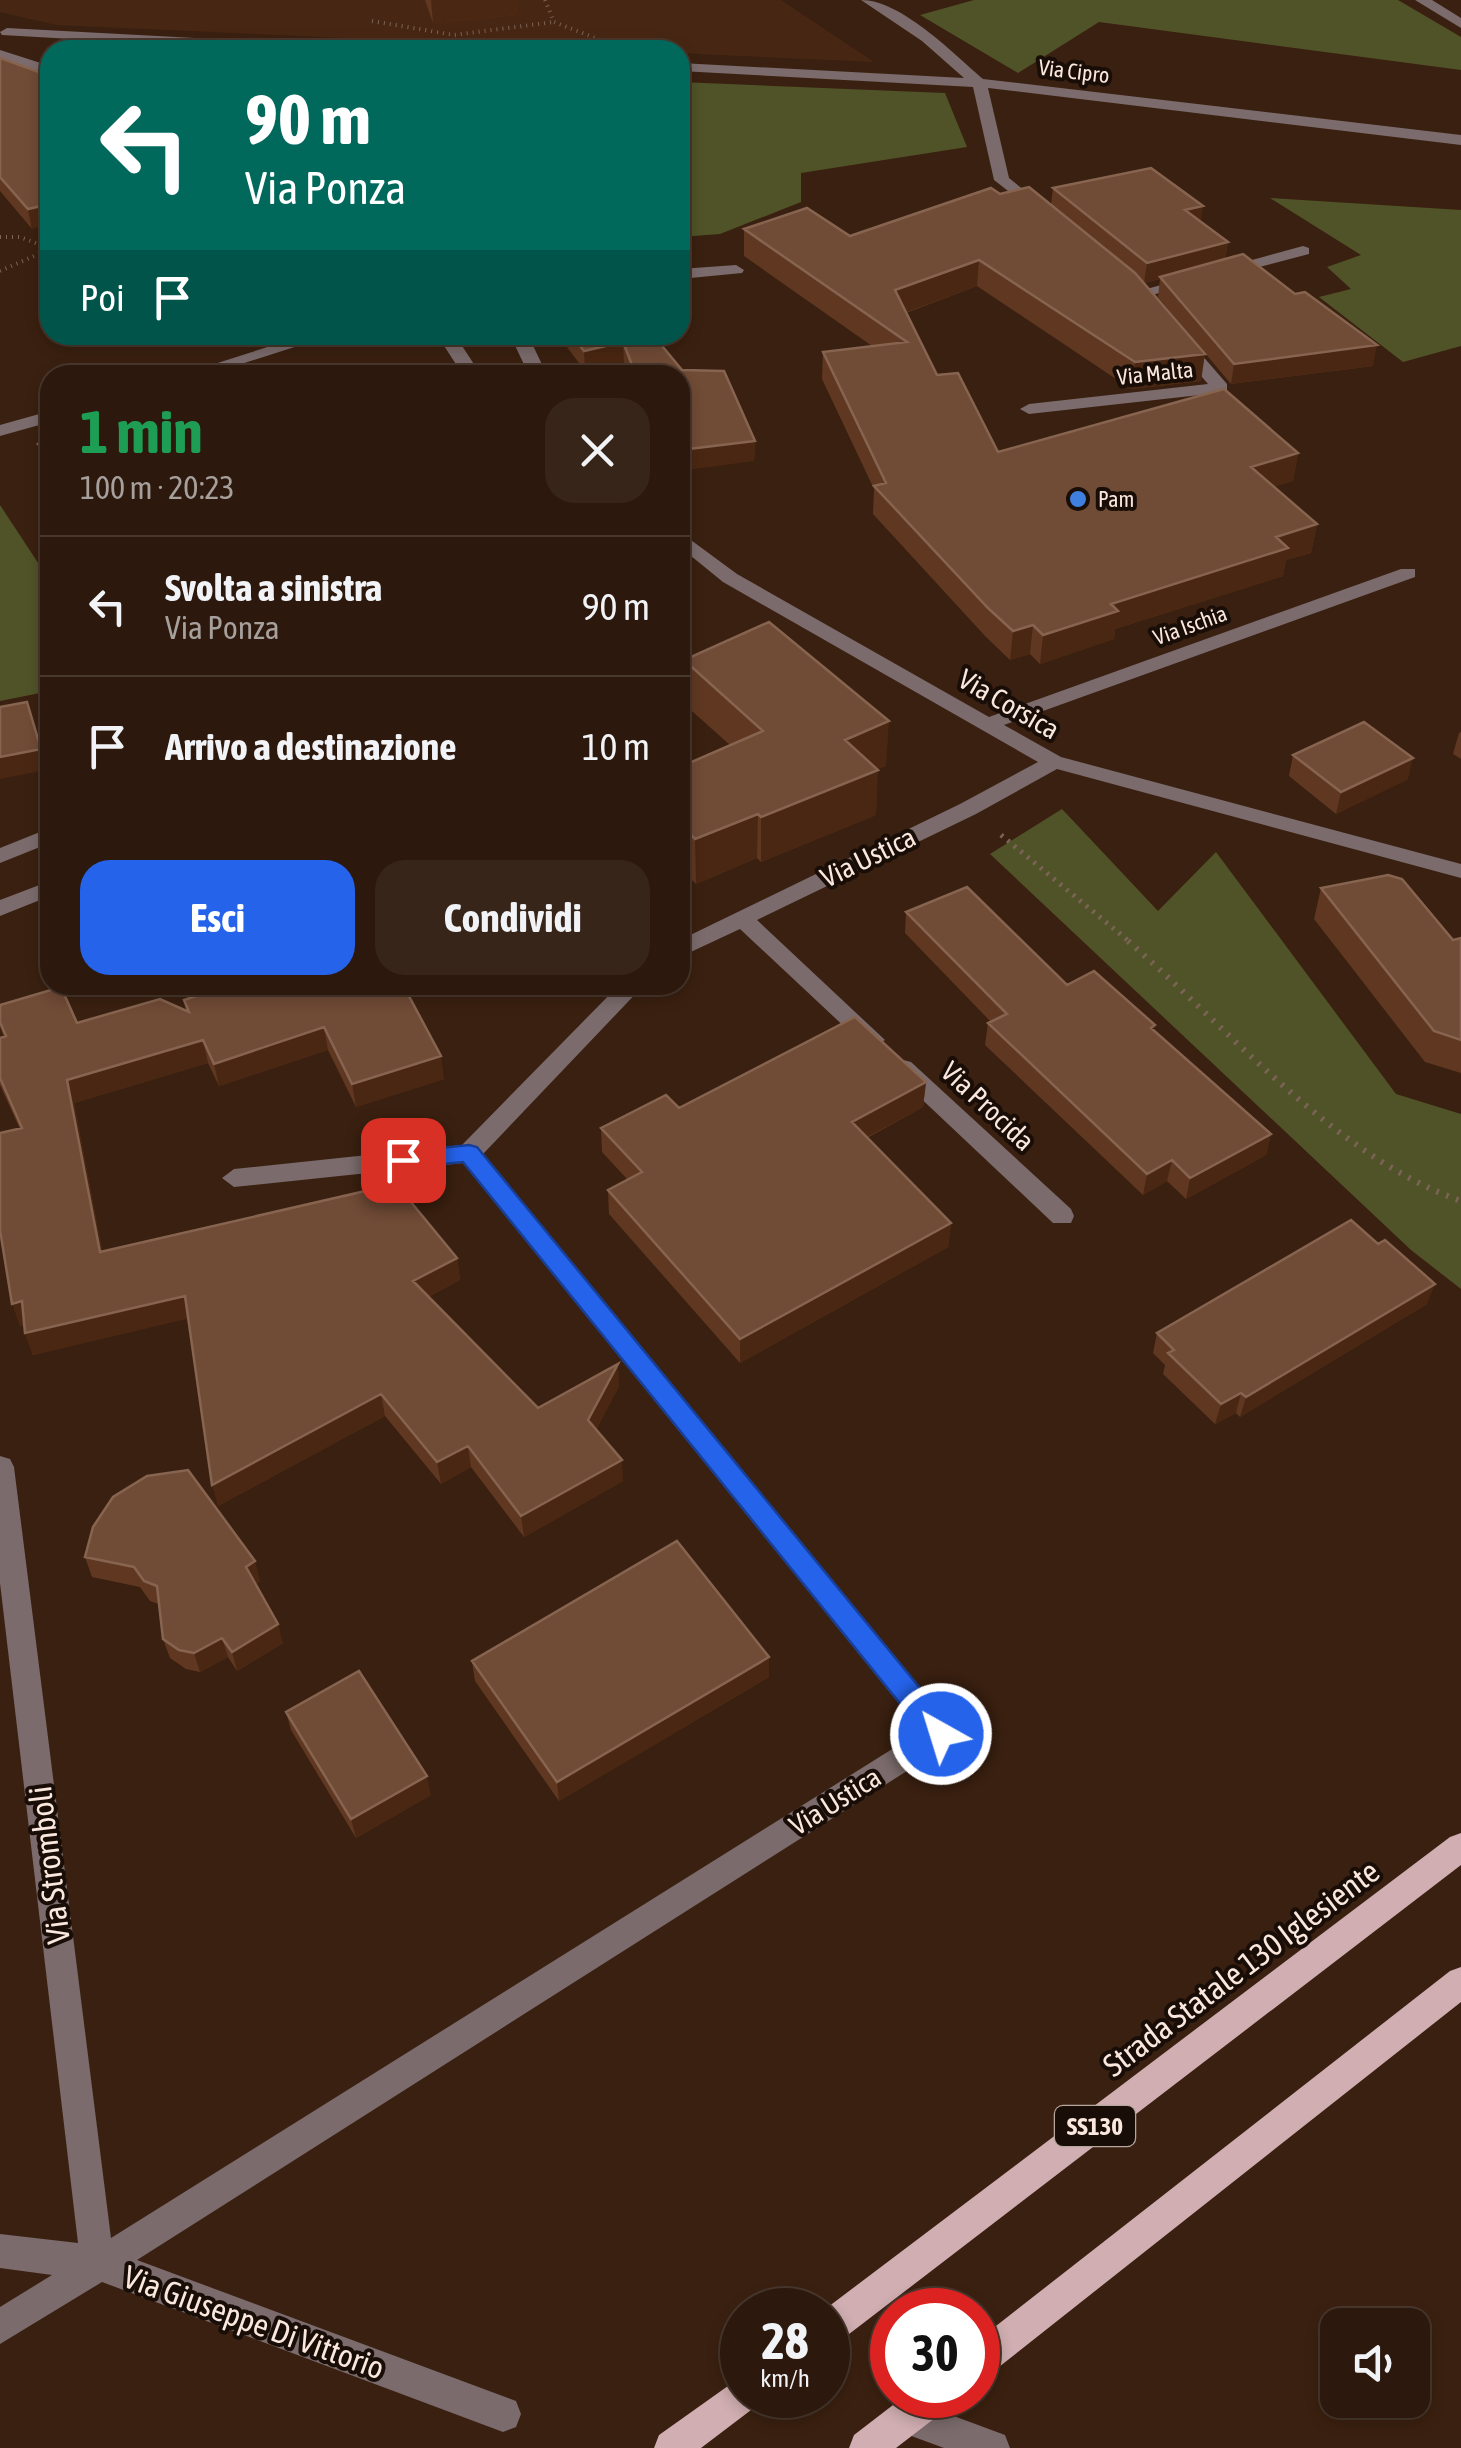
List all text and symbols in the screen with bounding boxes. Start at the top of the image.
street label: Via Cipro [1037,54,1111,88]
text: 90 m [245,79,371,159]
icon: left [80,80,210,210]
text: Via Ponza [245,162,406,214]
icon: arrive [145,270,200,325]
text: Poi [80,276,125,319]
street label: Via Malta [1116,356,1194,390]
text: 1 min [80,397,203,466]
button: close [545,398,650,503]
text: 100 m · 20:23 [80,469,235,506]
place label: Pam [1098,486,1134,512]
marker: Pam [1067,488,1089,510]
text: Svolta a sinistra [165,566,382,609]
icon: left [80,579,135,634]
text: 90 m [582,585,650,628]
street label: Via Ischia [1150,600,1230,650]
text: Via Ponza [165,609,280,646]
street label: Via Corsica [953,662,1065,746]
icon: arrive [80,719,135,774]
text: Arrivo a destinazione [165,725,456,768]
text: 10 m [582,725,650,768]
street label: Via Ustica [815,820,921,894]
button: Esci [80,860,355,975]
button: Condividi [375,860,650,975]
street label: Via Procida [935,1055,1041,1157]
pin [361,1118,446,1203]
icon: arrive [376,1133,431,1188]
position arrow [889,1682,993,1786]
street label: Via Ustica [784,1761,886,1841]
street label: Via Stromboli [21,1784,77,1946]
street label: Strada Statale 130 Iglesiente [1096,1852,1386,2084]
road number: SS130 [1055,2106,1135,2146]
street label: Via Giuseppe Di Vittorio [119,2258,389,2386]
speed limit sign: 30 [870,2288,1000,2418]
map controls [1320,2308,1430,2418]
button: sound [1320,2308,1430,2418]
text: 28 [761,2312,808,2370]
text: km/h [760,2364,810,2392]

